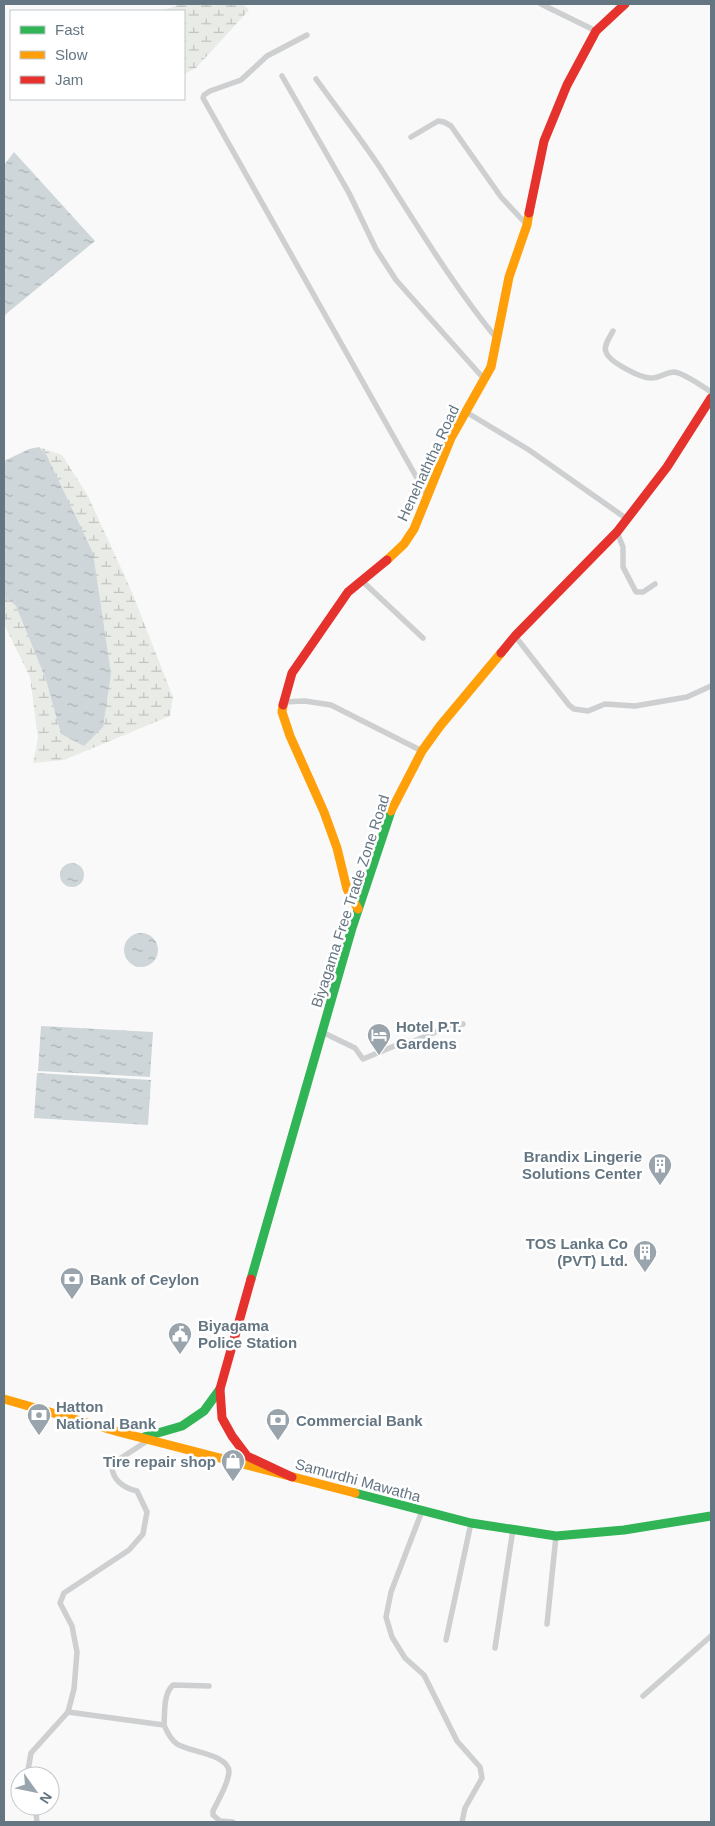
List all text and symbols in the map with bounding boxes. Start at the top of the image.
legend [10,10,185,100]
text: Fast [55,21,85,38]
text: Slow [55,46,88,63]
text: Jam [55,71,83,88]
street label: Henehaththa Road [394,402,462,524]
street label: Biyagama Free Trade Zone Road [308,793,392,1009]
place label: Hotel P.T. Gardens [396,1018,462,1052]
hotel icon: Hotel P.T. Gardens [366,1022,392,1056]
place label: Brandix Lingerie Solutions Center [522,1148,642,1182]
building icon: Brandix Lingerie Solutions Center [647,1152,673,1186]
place label: TOS Lanka Co (PVT) Ltd. [526,1235,628,1269]
building icon: TOS Lanka Co (PVT) Ltd. [632,1239,658,1273]
bank icon: Bank of Ceylon [59,1266,85,1300]
place label: Bank of Ceylon [90,1271,199,1288]
place label: Biyagama Police Station [198,1317,297,1351]
public building icon: Biyagama Police Station [167,1321,193,1355]
place label: Hatton National Bank [56,1398,157,1432]
bank icon: Hatton National Bank [26,1402,52,1436]
bank icon: Commercial Bank [265,1407,291,1441]
place label: Commercial Bank [296,1412,423,1429]
shop icon: Tire repair shop [220,1448,246,1482]
place label: Tire repair shop [103,1453,216,1470]
street label: Samurdhi Mawatha [293,1455,423,1505]
north arrow [10,1766,60,1816]
text: N [36,1789,55,1807]

